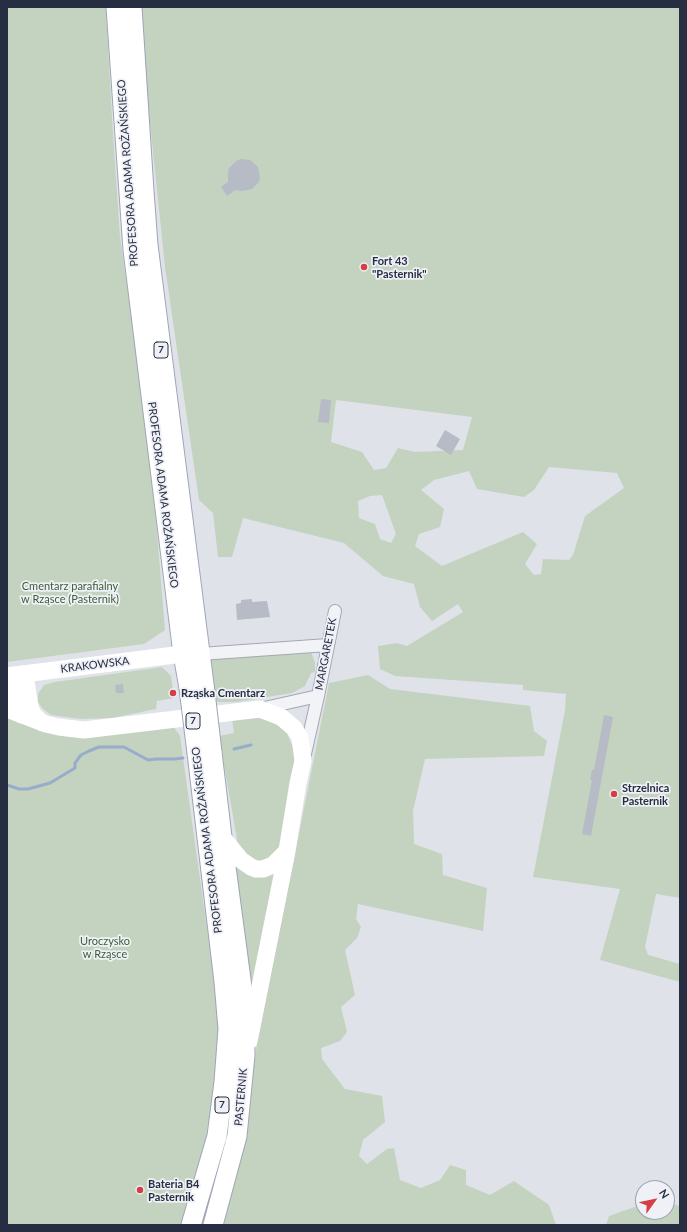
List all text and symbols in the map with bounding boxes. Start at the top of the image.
street label: PROFESORA ADAMA ROŻAŃSKIEGO [115,79,141,267]
place label: Fort 43 "Pasternik" [372,254,427,280]
marker: Fort 43 "Pasternik" [359,262,369,272]
road number: 7 [154,342,168,358]
street label: PROFESORA ADAMA ROŻAŃSKIEGO [145,401,181,589]
park label: Cmentarz parafialny w Rząsce (Pasternik) [21,579,119,605]
street label: MARGARETEK [313,617,339,691]
street label: KRAKOWSKA [60,654,130,676]
place label: Rząska Cmentarz [181,686,265,700]
marker: Rząska Cmentarz [168,688,178,698]
road number: 7 [186,713,200,729]
street label: PROFESORA ADAMA ROŻAŃSKIEGO [189,746,225,934]
place label: Strzelnica Pasternik [622,781,669,807]
marker: Strzelnica Pasternik [609,789,619,799]
park label: Uroczysko w Rząsce [80,934,130,960]
street label: PASTERNIK [232,1068,250,1126]
road number: 7 [215,1097,229,1113]
place label: Bateria B4 Pasternik [148,1177,199,1203]
north arrow [635,1180,675,1220]
marker: Bateria B4 Pasternik [135,1185,145,1195]
text: N [657,1187,672,1201]

